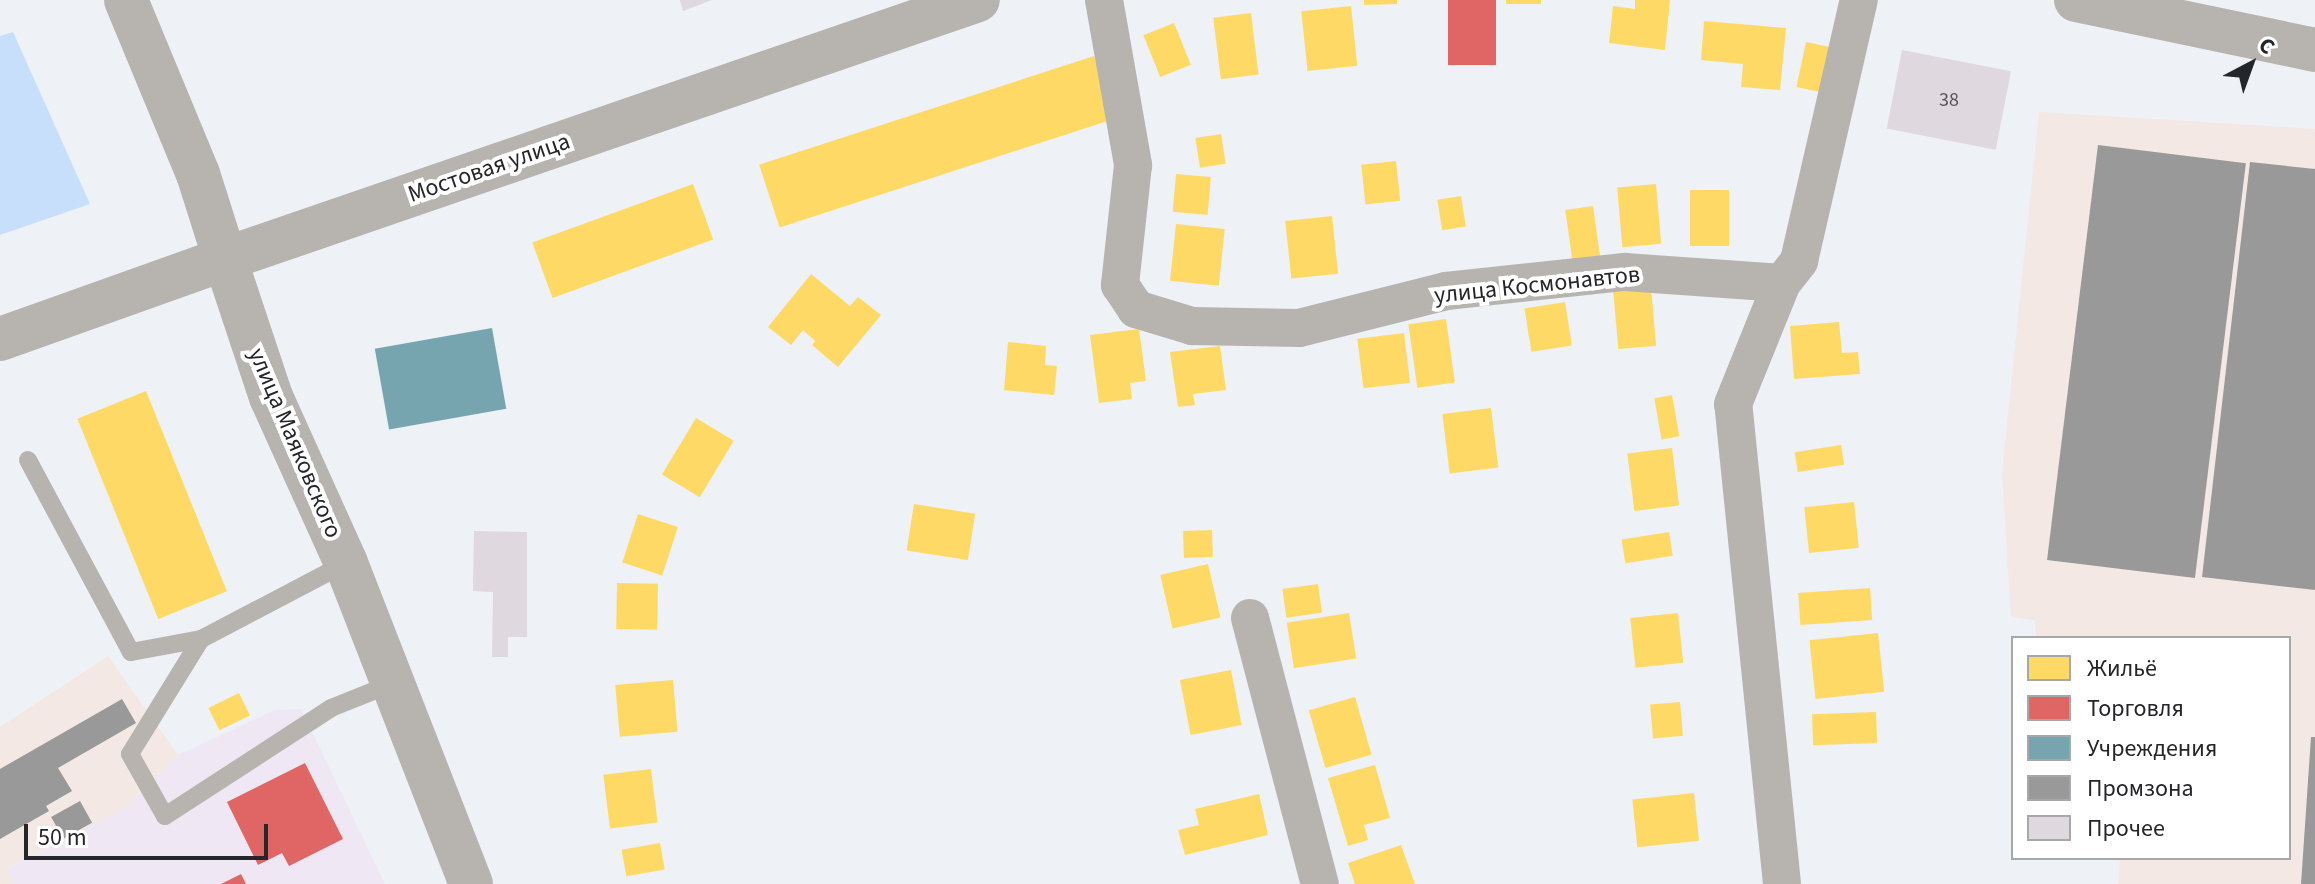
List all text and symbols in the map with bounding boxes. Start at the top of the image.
north arrow [2211,24,2291,104]
text: С [2251,30,2282,62]
house number: 38 [1939,88,1959,112]
street label: Мостовая улица [404,127,574,209]
street label: улица Космонавтов [1433,260,1641,310]
street label: улица Маяковского [242,344,348,542]
legend [2011,636,2291,860]
text: Жильё [2087,651,2157,686]
text: Торговля [2087,691,2184,726]
text: Учреждения [2087,731,2217,766]
text: Промзона [2087,771,2194,806]
scale bar [28,808,272,858]
text: Прочее [2087,811,2165,846]
text: 50 m [38,820,87,855]

